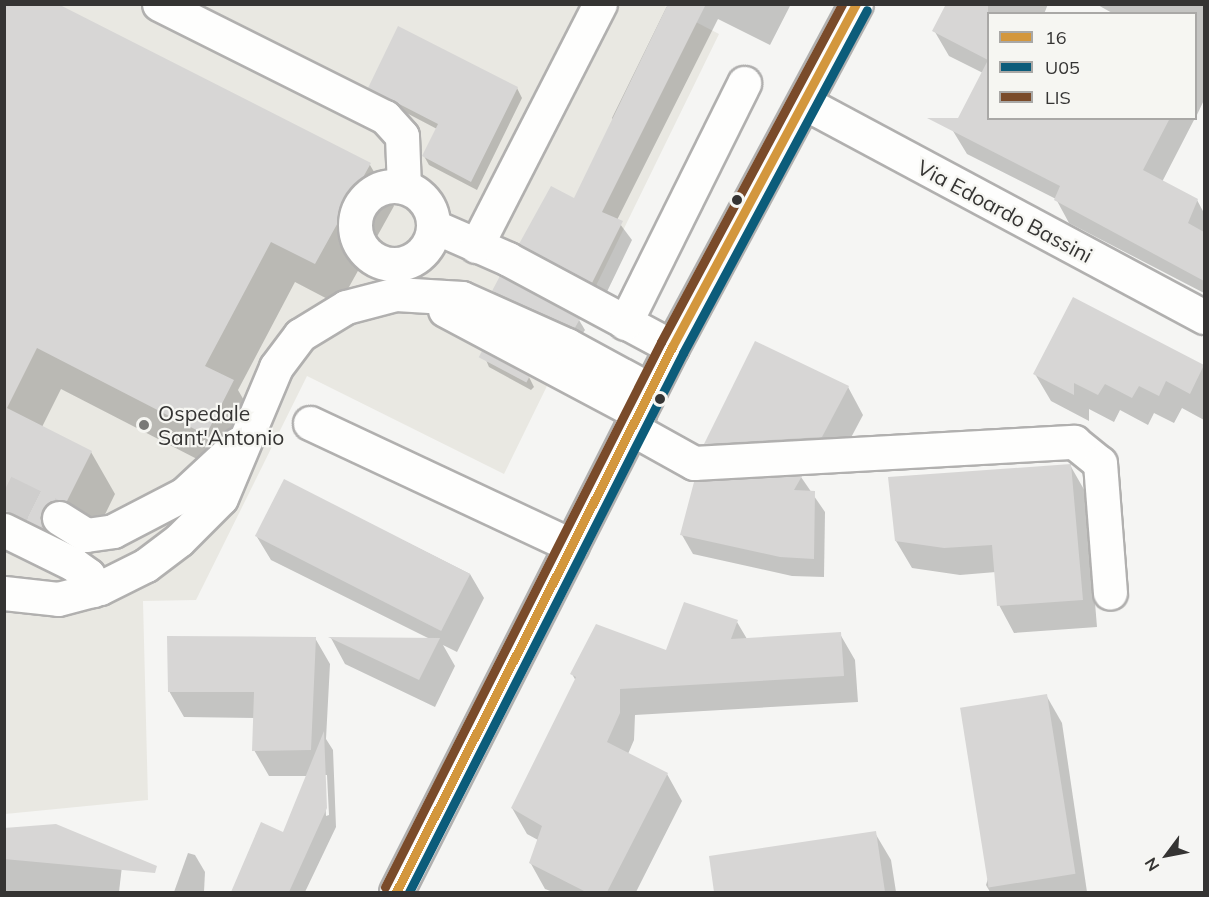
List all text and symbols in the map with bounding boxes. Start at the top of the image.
legend [987,12,1197,120]
text: 16 [1045,26,1067,49]
text: U05 [1045,56,1080,79]
text: LIS [1045,86,1071,109]
street label: Via Edoardo Bassini [913,154,1097,268]
unlabelled marker [731,194,743,206]
unlabelled marker [654,393,666,405]
place label: Ospedale Sant'Antonio [158,400,284,450]
marker: Ospedale Sant'Antonio [135,416,153,434]
north arrow [1137,825,1197,885]
text: N [1140,854,1163,875]

